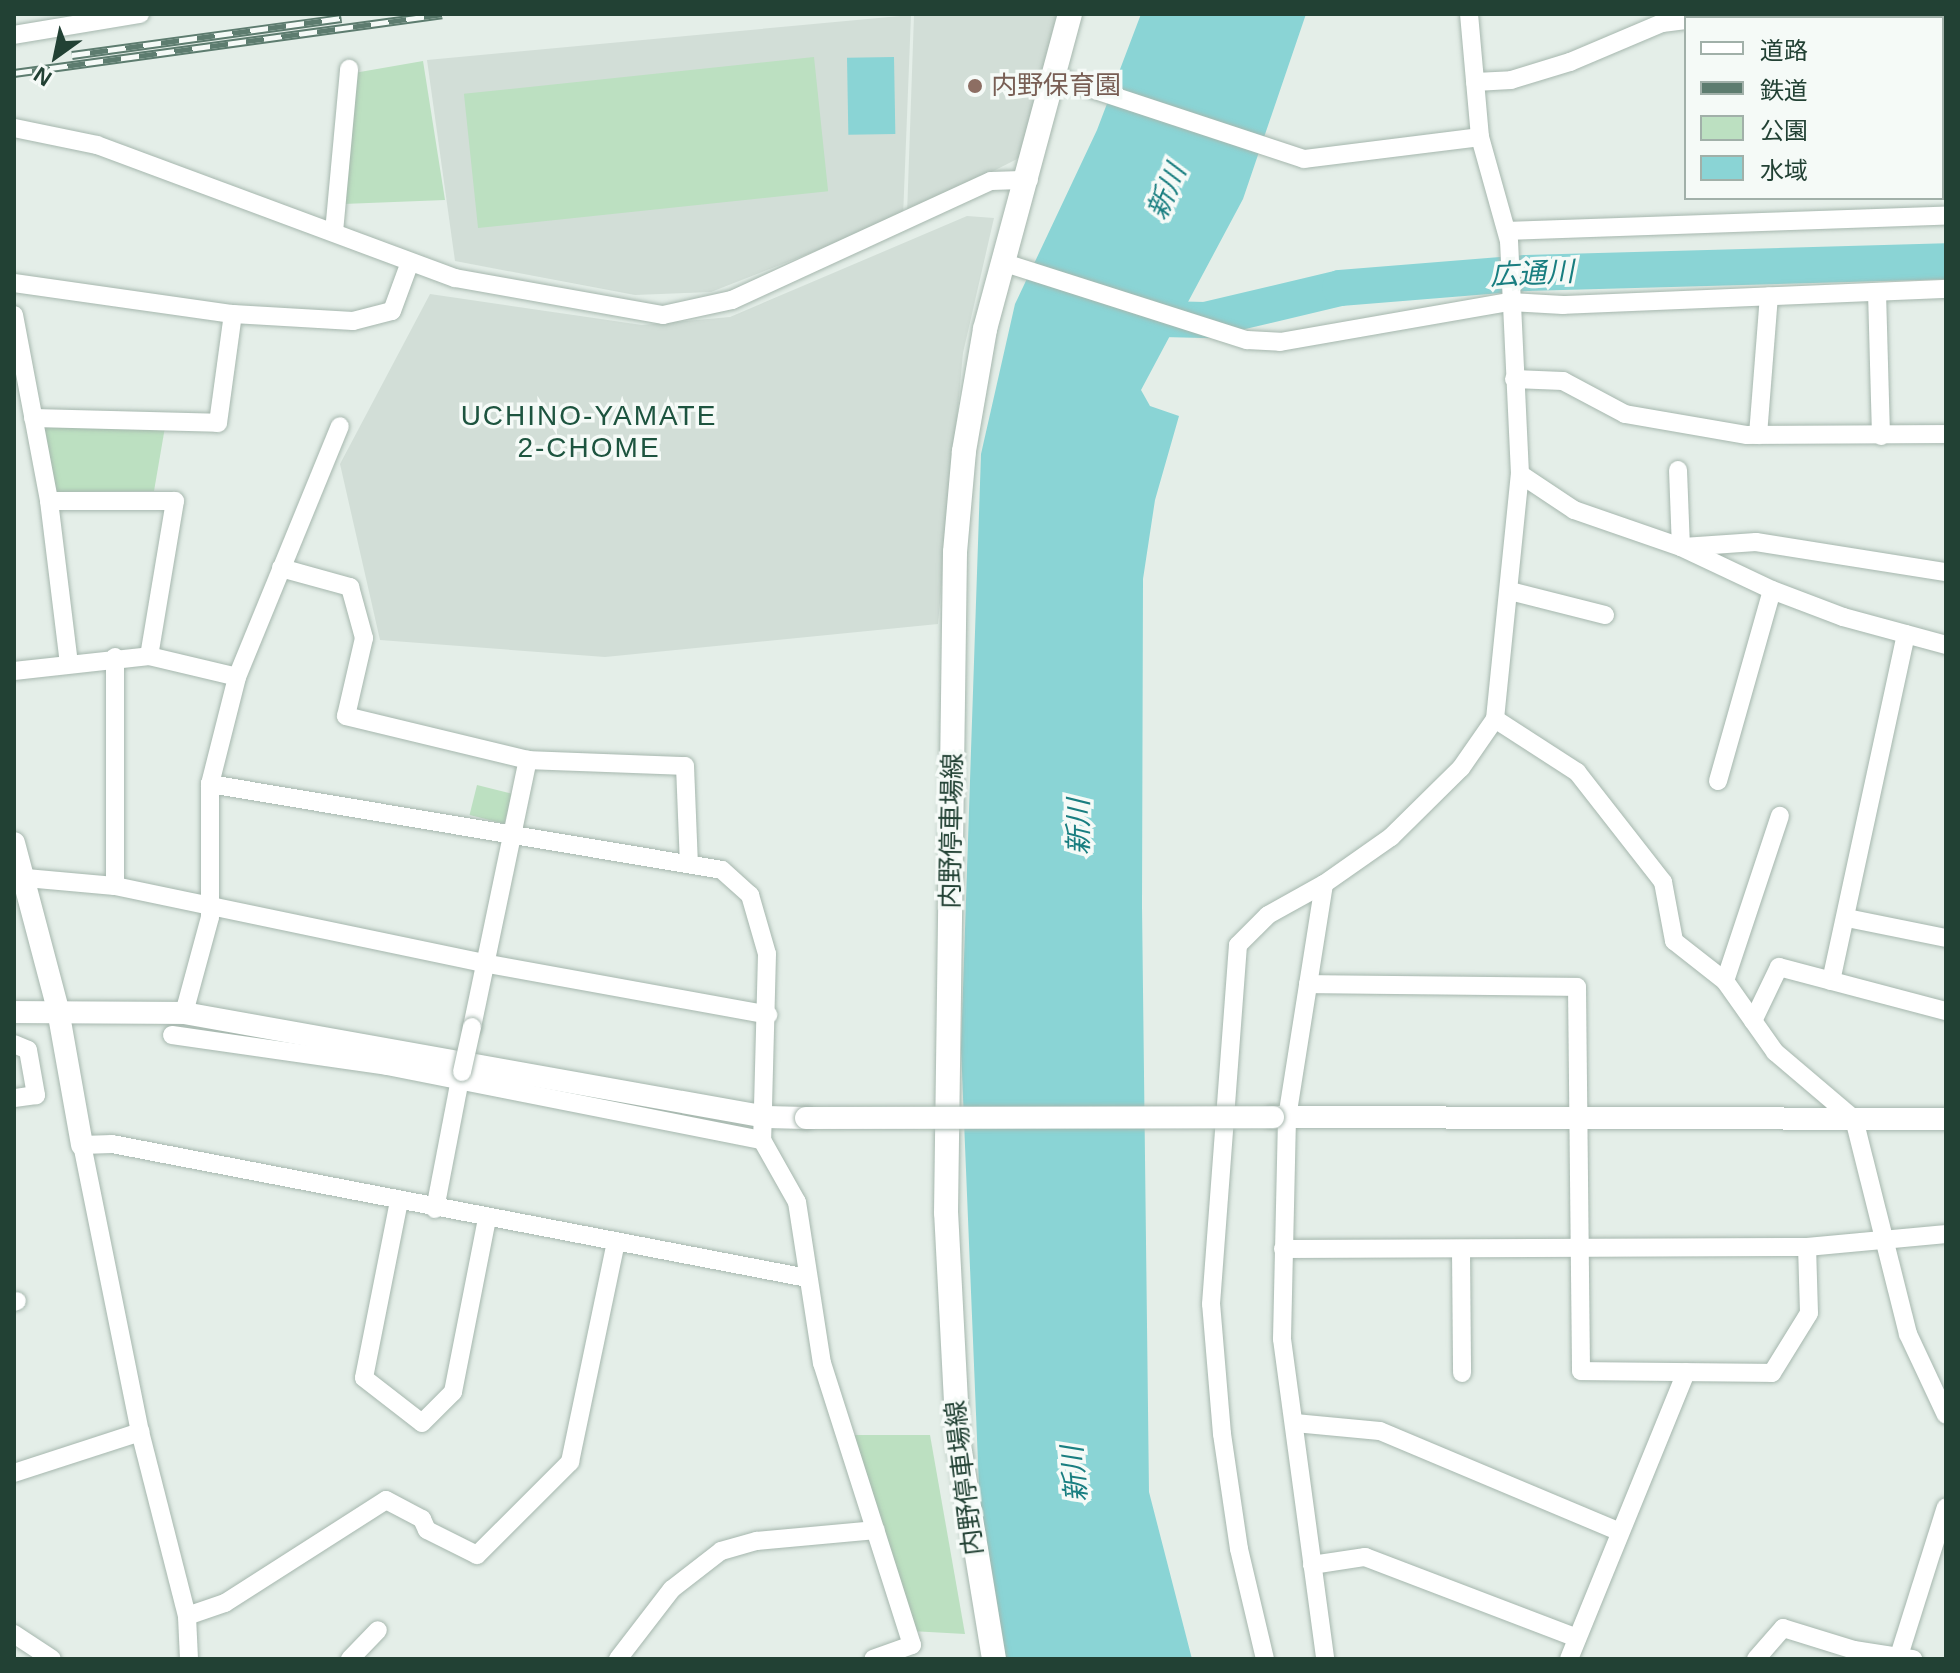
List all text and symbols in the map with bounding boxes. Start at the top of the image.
north arrow [16,16,96,96]
legend [1684,16,1944,200]
text: 道路 [1760,37,1808,64]
text: N [29,62,56,91]
place label: 内野保育園 [991,70,1121,102]
marker: 内野保育園 [966,77,984,95]
text: 鉄道 [1760,77,1808,104]
text: 公園 [1760,117,1808,144]
text: 水域 [1760,157,1808,184]
water label: 新川 [1141,160,1193,224]
water label: 広通川 [1489,255,1575,293]
district label: UCHINO-YAMATE 2-CHOME [461,399,717,465]
street label: 内野停車場線 [935,753,969,909]
water label: 新川 [1062,799,1096,855]
street label: 内野停車場線 [940,1399,990,1557]
water label: 新川 [1056,1445,1094,1503]

